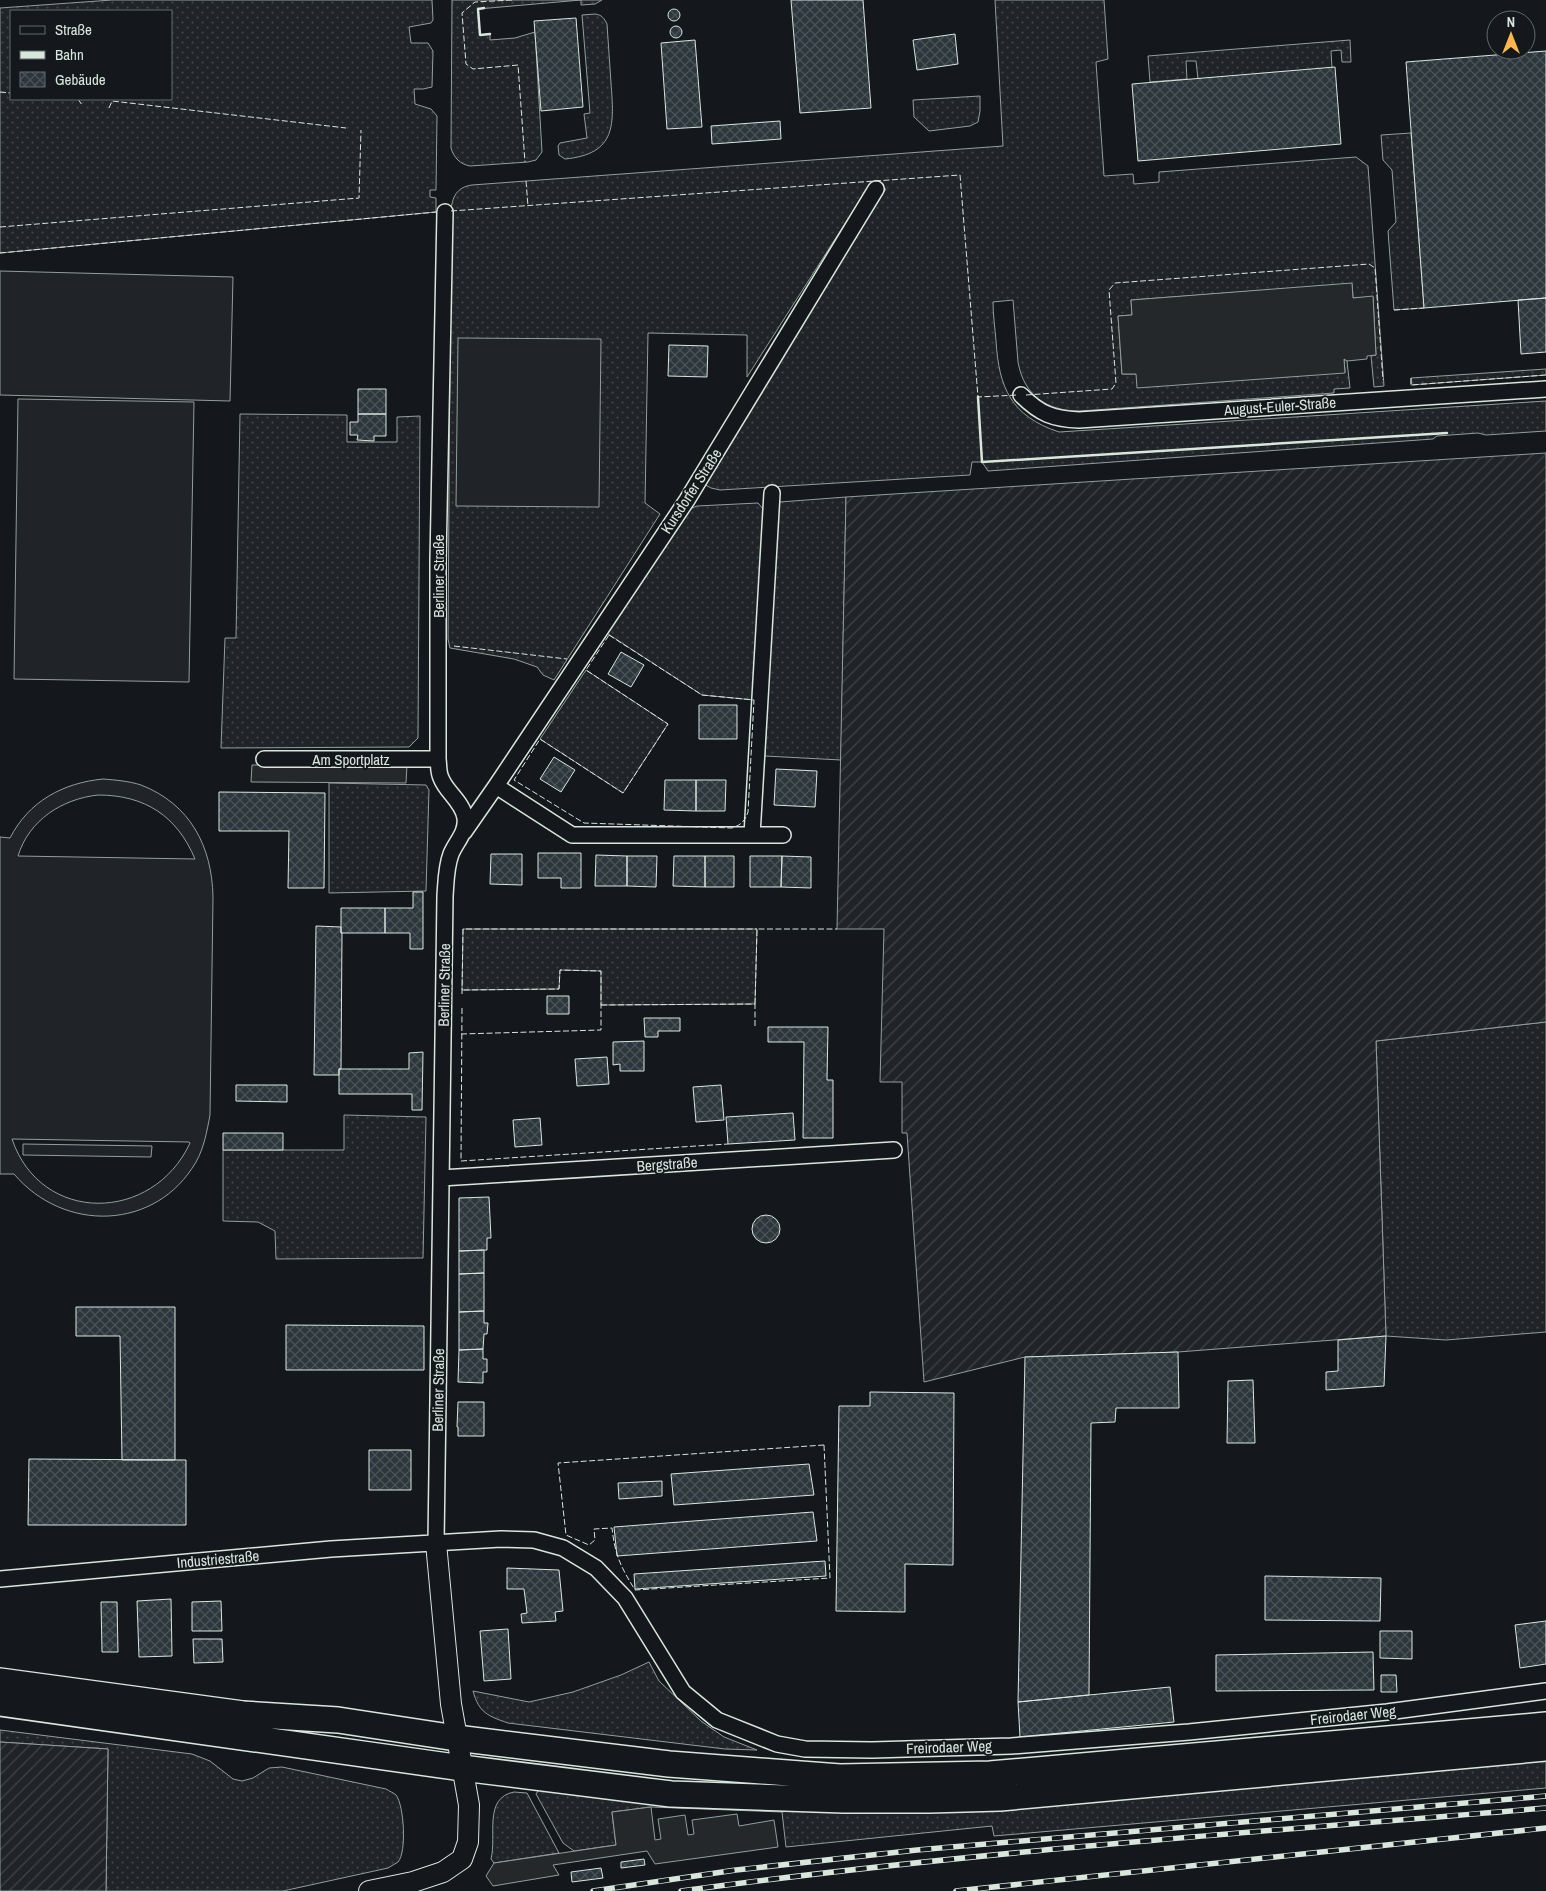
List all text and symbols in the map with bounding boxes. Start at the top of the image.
legend [10,10,172,100]
north arrow [1486,10,1536,60]
text: N [1507,13,1515,31]
text: Straße [55,19,92,40]
text: Bahn [55,44,84,65]
text: Gebäude [55,69,106,90]
street label: August-Euler-Straße [1222,392,1337,420]
street label: Kursdorfer Straße [656,444,727,538]
street label: Berliner Straße [428,534,449,618]
street label: Am Sportplatz [311,749,390,770]
street label: Berliner Straße [433,943,455,1027]
street label: Bergstraße [636,1151,698,1177]
street label: Berliner Straße [427,1348,449,1432]
street label: Industriestraße [176,1545,260,1573]
street label: Freirodaer Weg [1309,1700,1397,1730]
street label: Freirodaer Weg [906,1735,992,1759]

